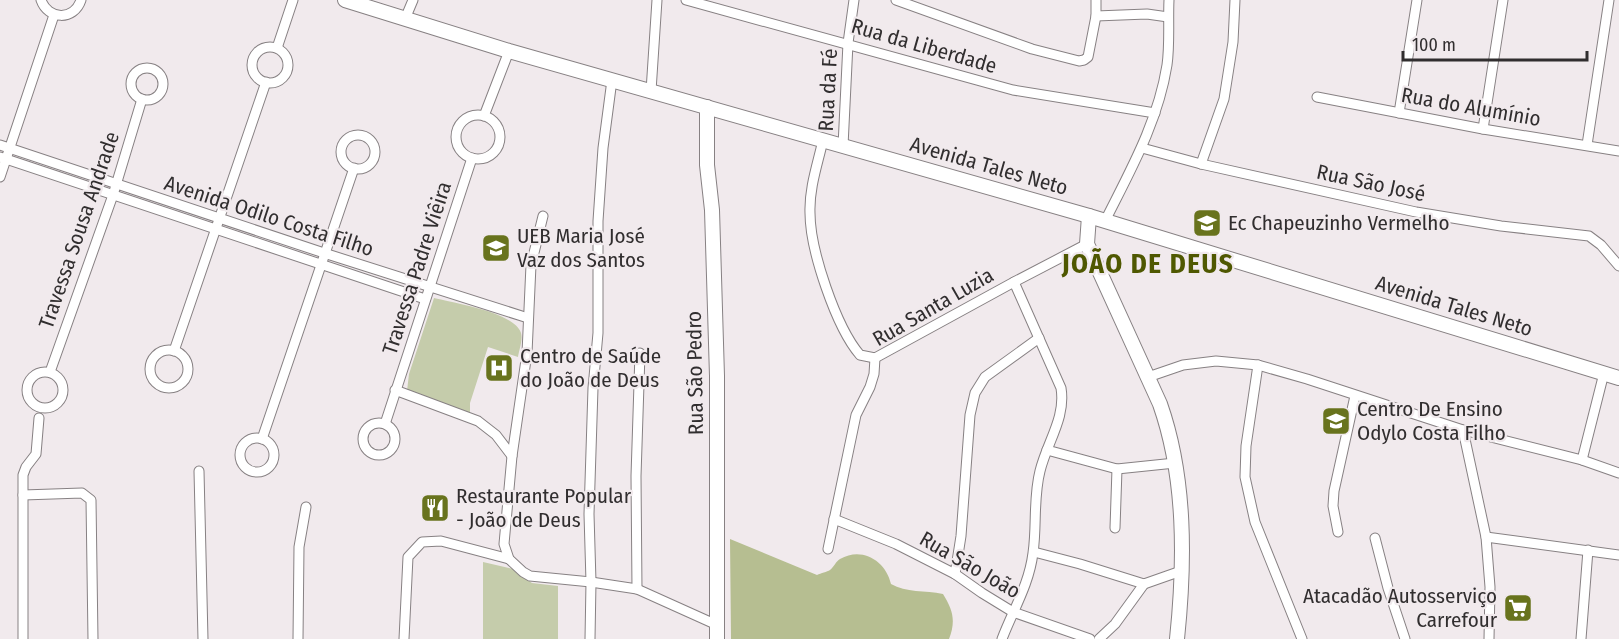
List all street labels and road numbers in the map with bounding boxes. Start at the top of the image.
street label: Rua da Liberdade [848,13,1000,79]
street label: Rua da Fé [813,48,843,132]
street label: Rua do Alumínio [1399,82,1543,132]
street label: Travessa Sousa Andrade [33,128,125,332]
street label: Avenida Tales Neto [907,131,1071,201]
street label: Rua São José [1314,159,1428,207]
street label: Avenida Odilo Costa Filho [161,170,377,262]
street label: Travessa Padre Viêira [377,178,457,358]
street label: Rua Santa Luzia [868,262,998,352]
street label: Avenida Tales Neto [1372,270,1536,342]
street label: Rua São Pedro [681,311,709,435]
street label: Rua São João [915,526,1025,604]

